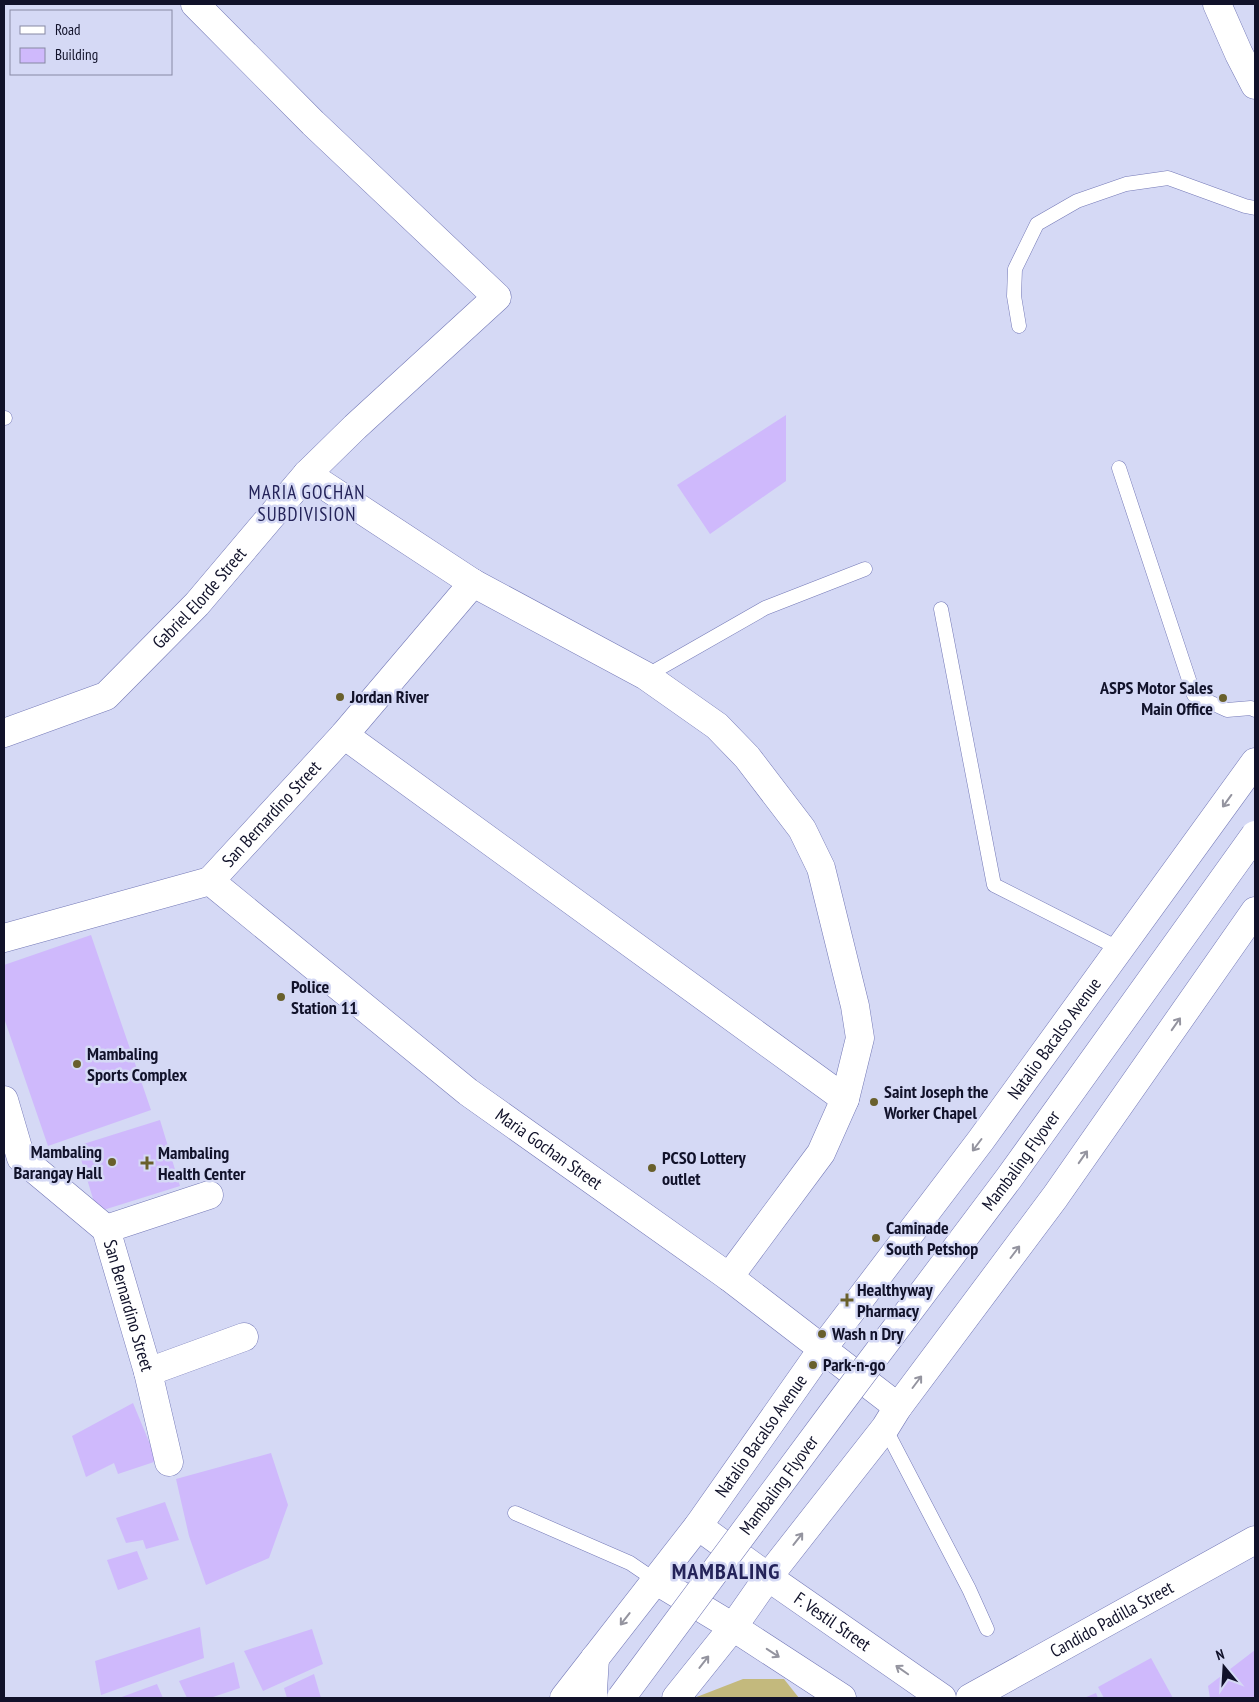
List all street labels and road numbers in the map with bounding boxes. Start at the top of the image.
street label: Gabriel Elorde Street [147,542,251,653]
street label: San Bernardino Street [217,756,326,872]
street label: Natalio Bacalso Avenue [1002,973,1106,1104]
street label: Maria Gochan Street [491,1103,607,1195]
street label: Mambaling Flyover [977,1106,1065,1215]
street label: San Bernardino Street [99,1237,159,1374]
street label: Natalio Bacalso Avenue [710,1370,812,1502]
street label: Mambaling Flyover [734,1430,823,1539]
street label: Candido Padilla Street [1046,1576,1177,1662]
street label: F. Vestil Street [790,1587,875,1656]

